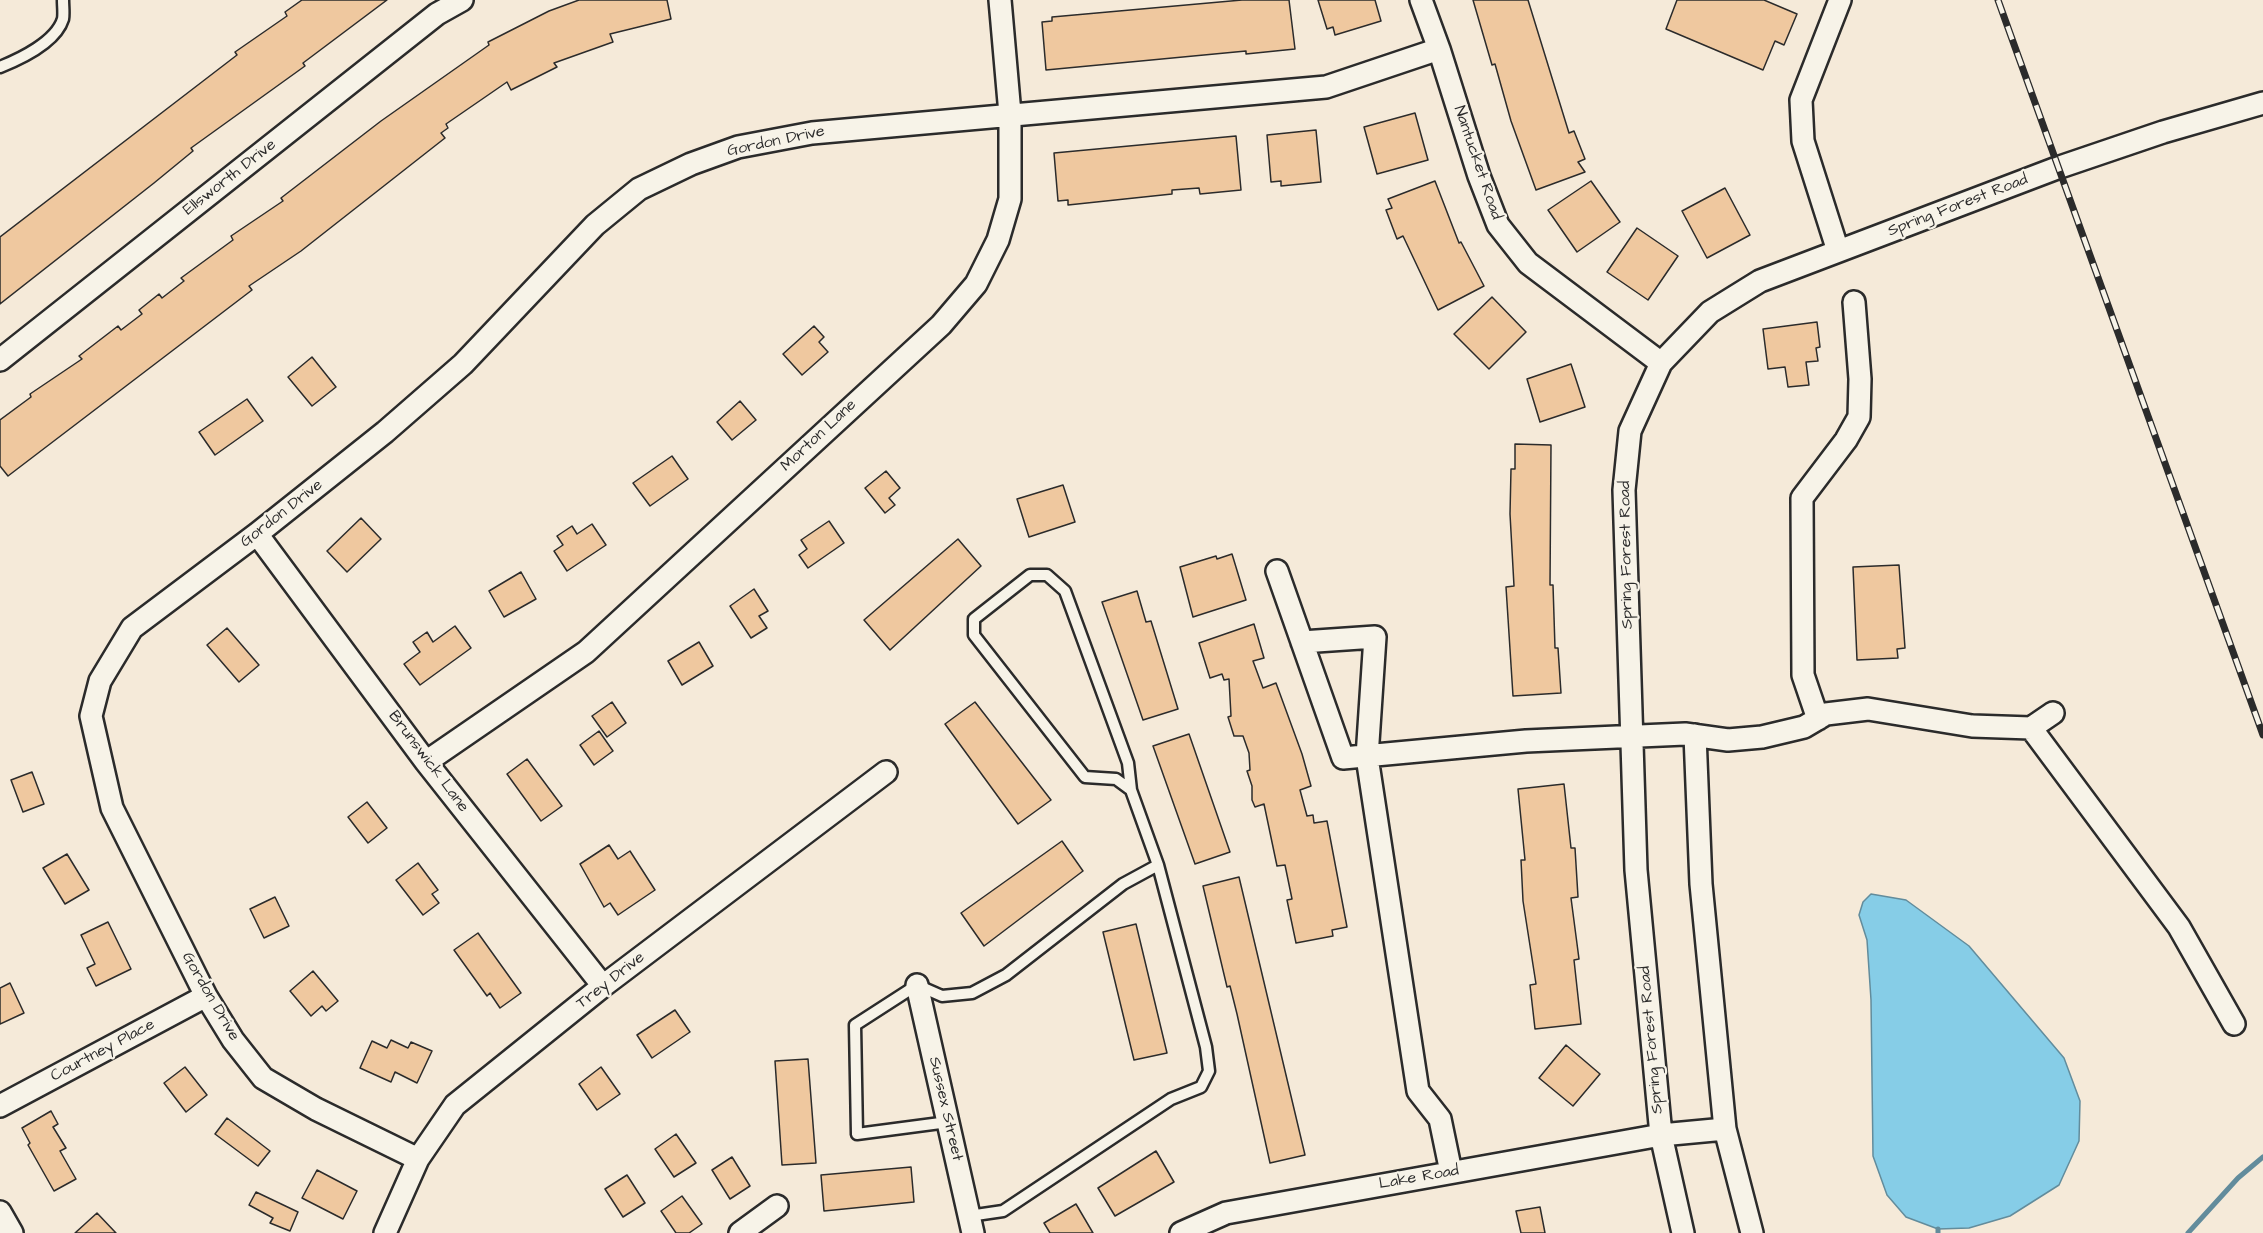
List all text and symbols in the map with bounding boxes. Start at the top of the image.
street label: Nantucket Road [1449,104,1505,222]
street label: Gordon Drive [726,122,826,162]
street label: Ellsworth Drive [180,136,280,220]
street label: Spring Forest Road [1885,170,2031,242]
street label: Morton Lane [777,396,861,476]
street label: Gordon Drive [237,476,327,552]
street label: Spring Forest Road [1616,481,1638,629]
street label: Brunswick Lane [384,708,472,816]
street label: Trey Drive [573,948,649,1014]
street label: Gordon Drive [177,949,243,1045]
street label: Spring Forest Road [1636,965,1668,1115]
street label: Courtney Place [48,1015,158,1087]
street label: Sussex Street [924,1055,966,1163]
street label: Lake Road [1378,1162,1460,1194]

